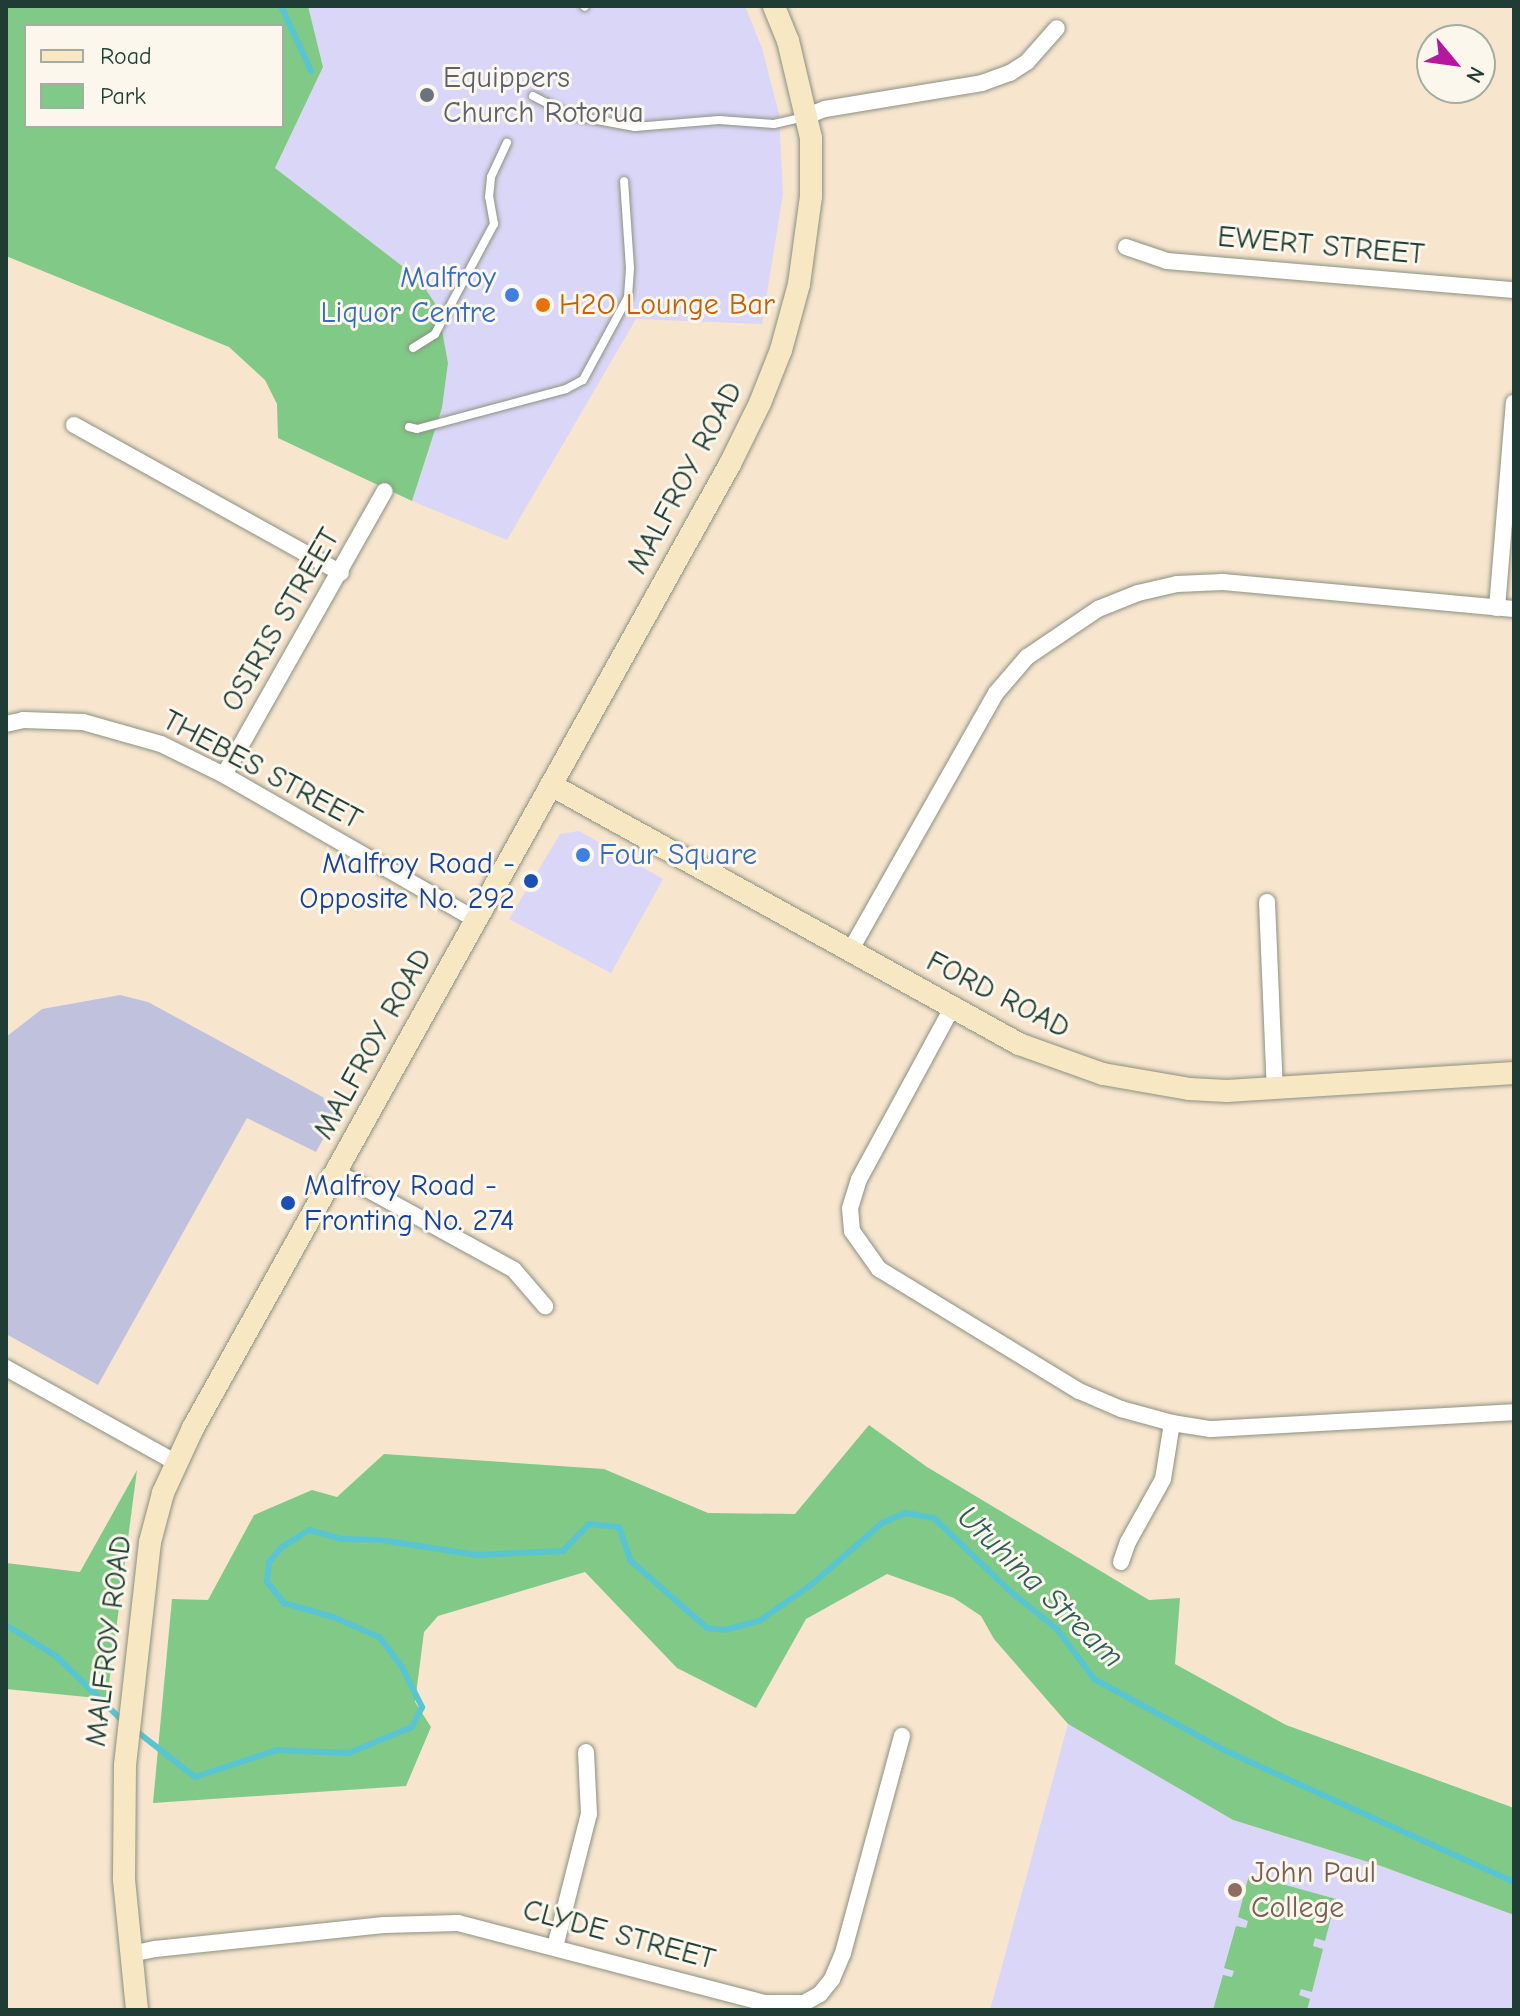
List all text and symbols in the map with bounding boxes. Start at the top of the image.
legend [24,24,284,128]
north arrow [1416,24,1496,104]
text: Road [100,42,152,70]
place label: Equippers Church Rotorua [443,60,644,130]
text: N [1460,62,1490,87]
text: Park [100,82,146,110]
marker: Equippers Church Rotorua [418,86,436,104]
street label: EWERT STREET [1216,219,1426,273]
place label: Malfroy Liquor Centre [321,260,496,330]
marker: Malfroy Liquor Centre [503,286,521,304]
place label: H2O Lounge Bar [559,287,775,323]
marker: H2O Lounge Bar [534,296,552,314]
street label: MALFROY ROAD [619,376,751,580]
street label: OSIRIS STREET [214,522,348,718]
street label: THEBES STREET [156,702,368,838]
place label: Four Square [599,837,757,873]
place label: Malfroy Road - Opposite No. 292 [299,846,515,916]
marker: Four Square [574,846,592,864]
marker: Malfroy Road - Opposite No. 292 [522,872,540,890]
street label: MALFROY ROAD [306,942,440,1146]
street label: FORD ROAD [920,944,1076,1046]
place label: Malfroy Road - Fronting No. 274 [304,1168,514,1238]
marker: Malfroy Road - Fronting No. 274 [279,1194,297,1212]
water label: Utuhina Stream [949,1498,1131,1676]
street label: MALFROY ROAD [78,1533,140,1749]
place label: John Paul College [1251,1855,1376,1926]
marker: John Paul College [1226,1881,1244,1899]
street label: CLYDE STREET [519,1892,719,1978]

